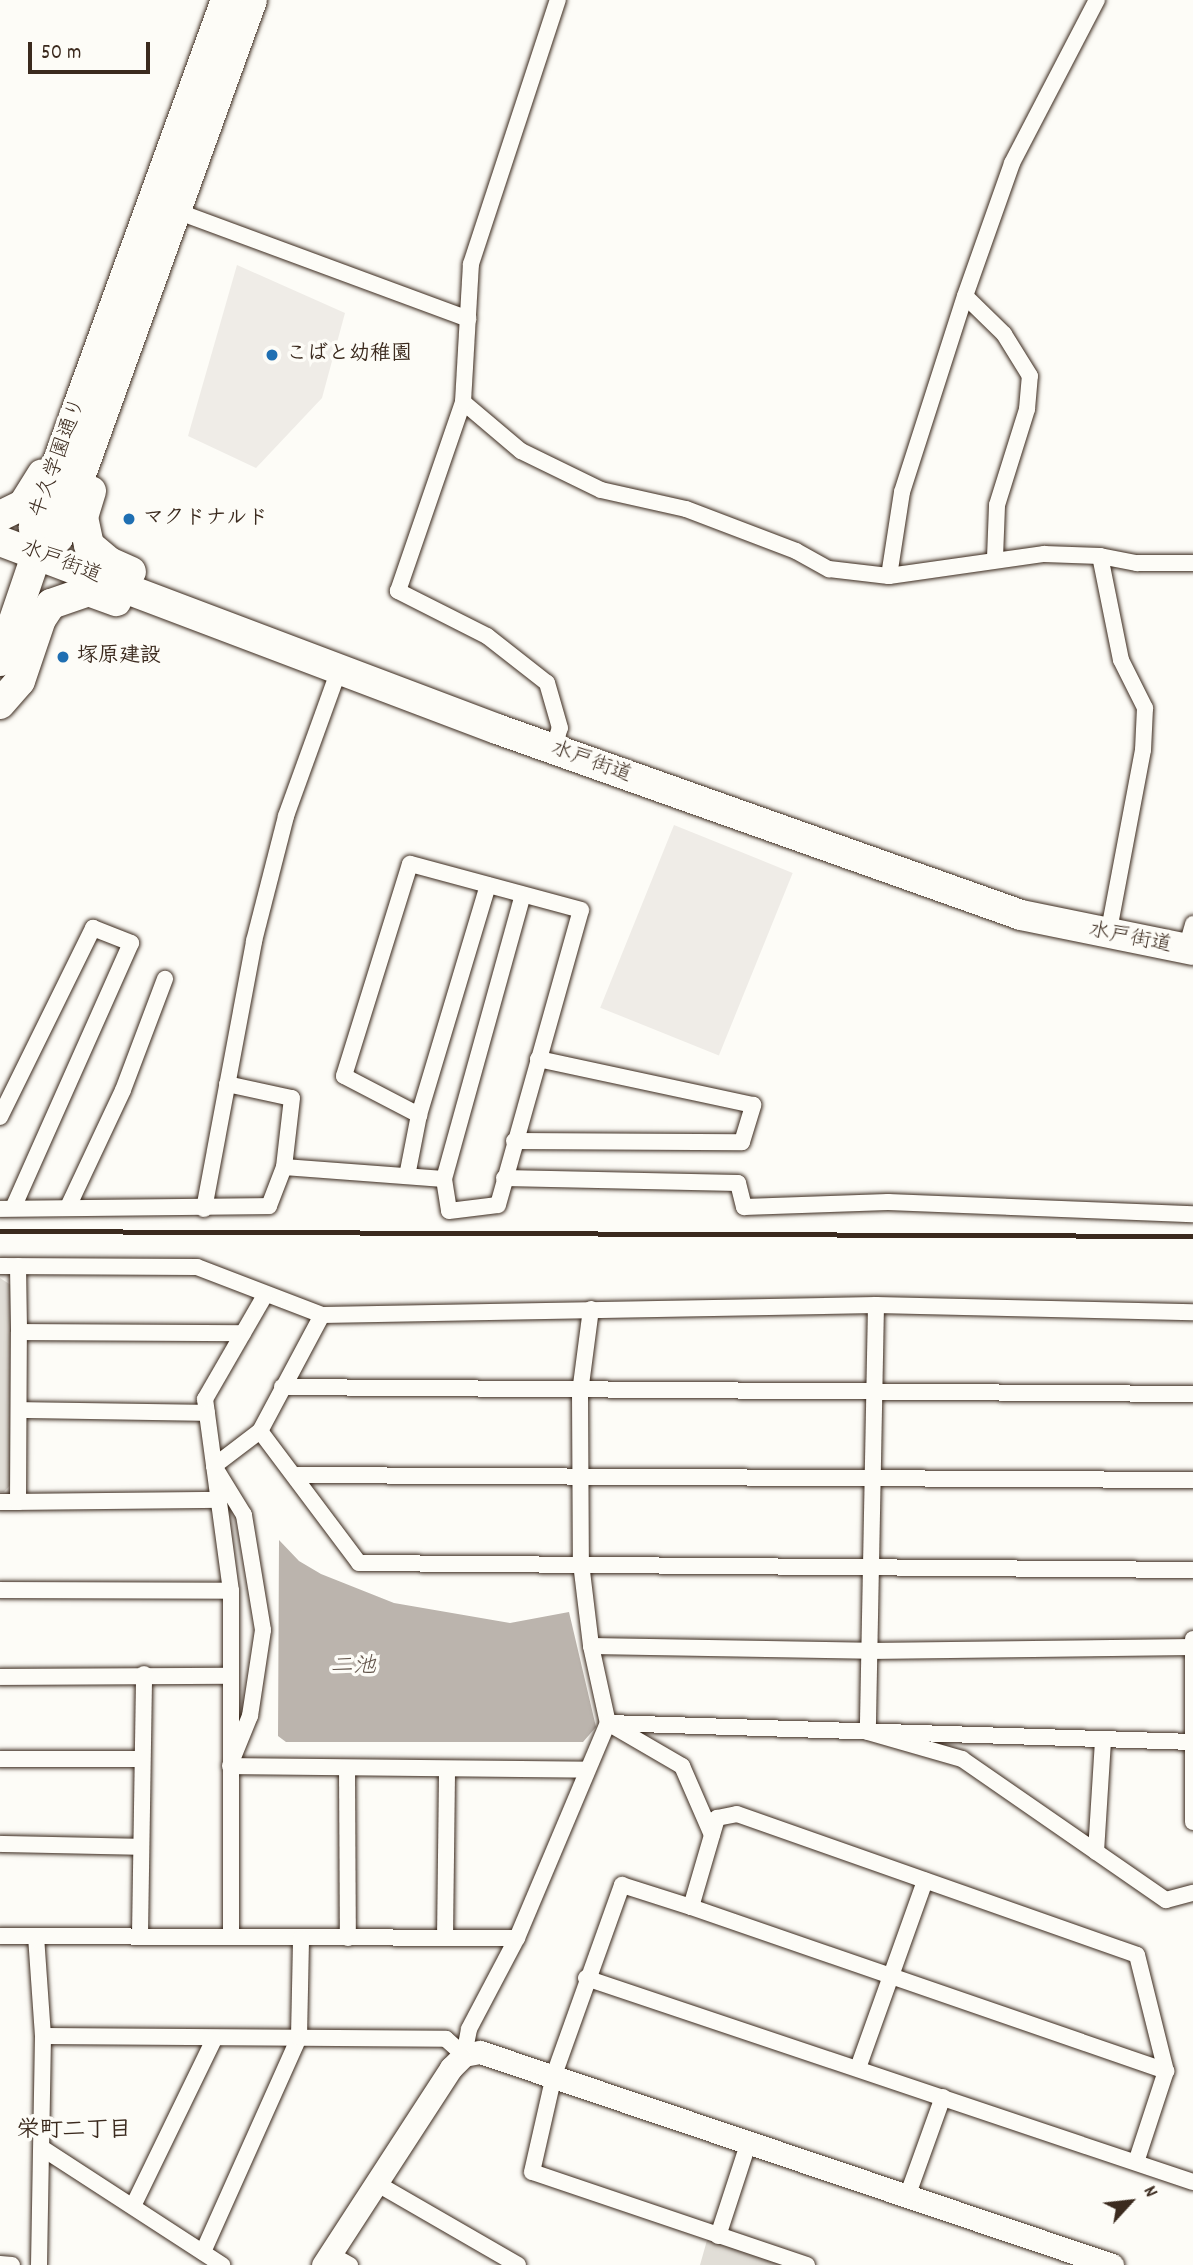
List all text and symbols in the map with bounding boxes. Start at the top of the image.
scale bar [32,28,154,72]
text: 50 m [41,39,81,69]
place label: こばと幼稚園 [286,342,412,368]
marker: こばと幼稚園 [264,347,280,363]
street label: 牛久学園通り [26,394,92,522]
place label: マクドナルド [143,506,269,532]
marker: マクドナルド [121,511,137,527]
street label: 水戸街道 [17,536,105,590]
place label: 塚原建設 [77,644,161,670]
marker: 塚原建設 [55,649,71,665]
street label: 水戸街道 [547,737,635,789]
street label: 水戸街道 [1086,919,1174,959]
water label: 二池 [330,1654,376,1682]
district label: 栄町二丁目 [17,2118,131,2146]
north arrow [1095,2167,1165,2237]
text: N [1135,2182,1163,2203]

